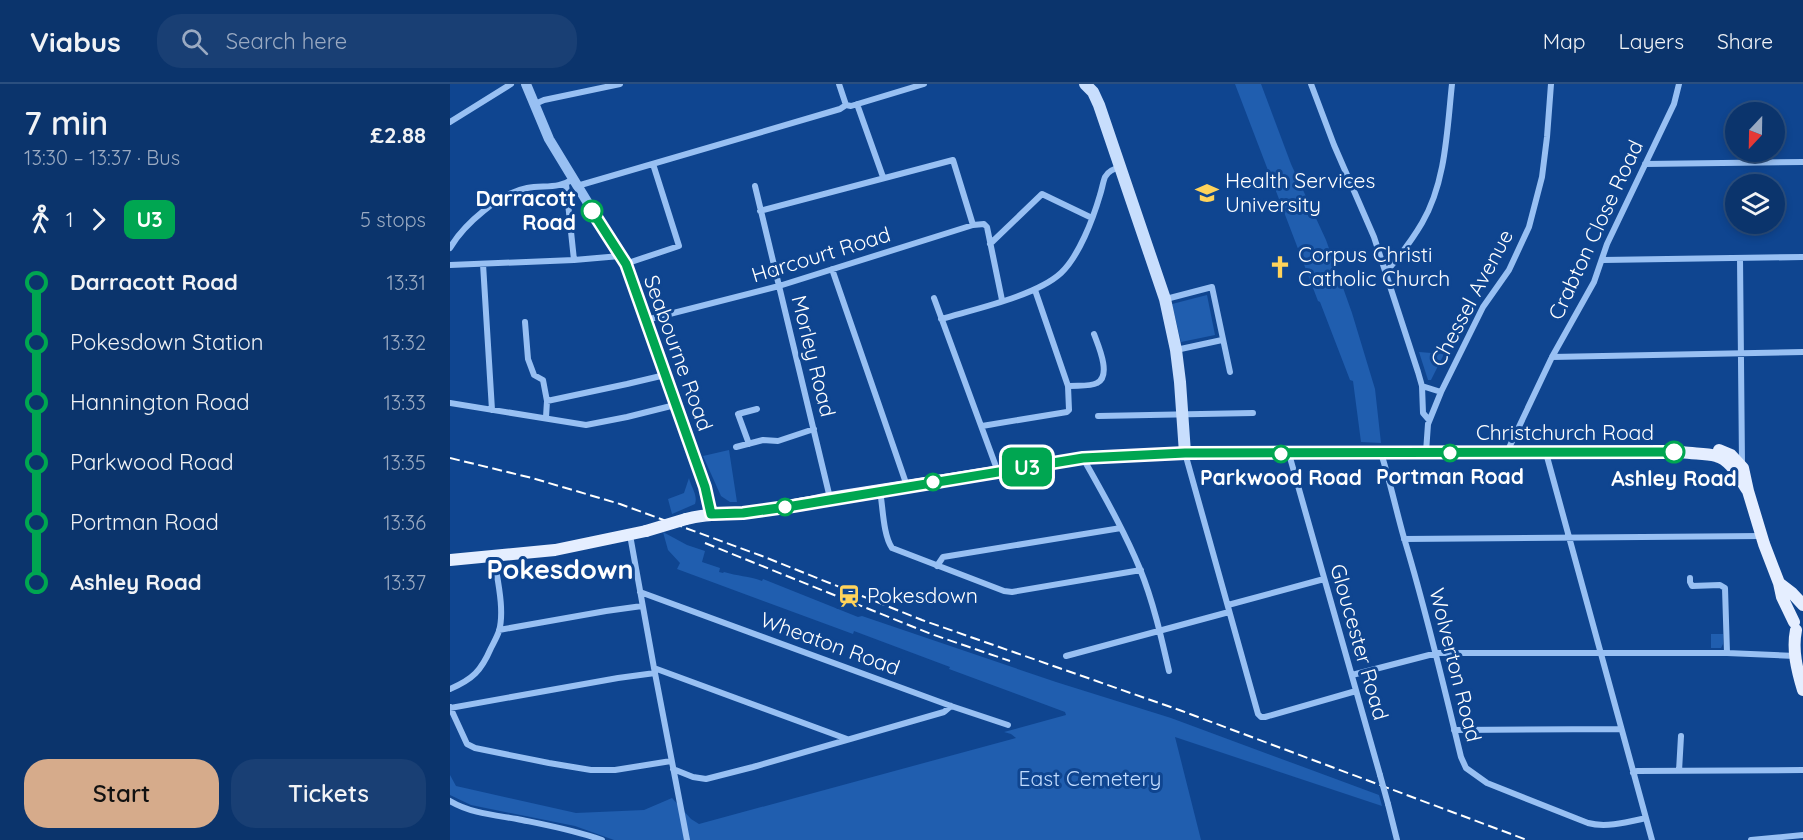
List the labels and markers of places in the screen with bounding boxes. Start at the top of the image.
place label: Health Services University [1225,167,1375,217]
school or university icon: Health Services University [1194,180,1220,206]
place label: Darracott Road [475,185,576,235]
marker: Darracott Road [581,200,603,222]
place label: Corpus Christi Catholic Church [1298,241,1450,291]
church icon: Corpus Christi Catholic Church [1267,254,1293,280]
marker: Ashley Road [1663,441,1685,463]
marker: Portman Road [1441,444,1459,462]
marker: Parkwood Road [1272,445,1290,463]
place label: Portman Road [1376,463,1524,489]
place label: Parkwood Road [1200,464,1362,490]
place label: Ashley Road [1611,465,1737,491]
unlabelled marker [924,473,942,491]
unlabelled marker [776,498,794,516]
place label: Pokesdown [867,582,978,608]
station icon: Pokesdown [836,583,862,609]

